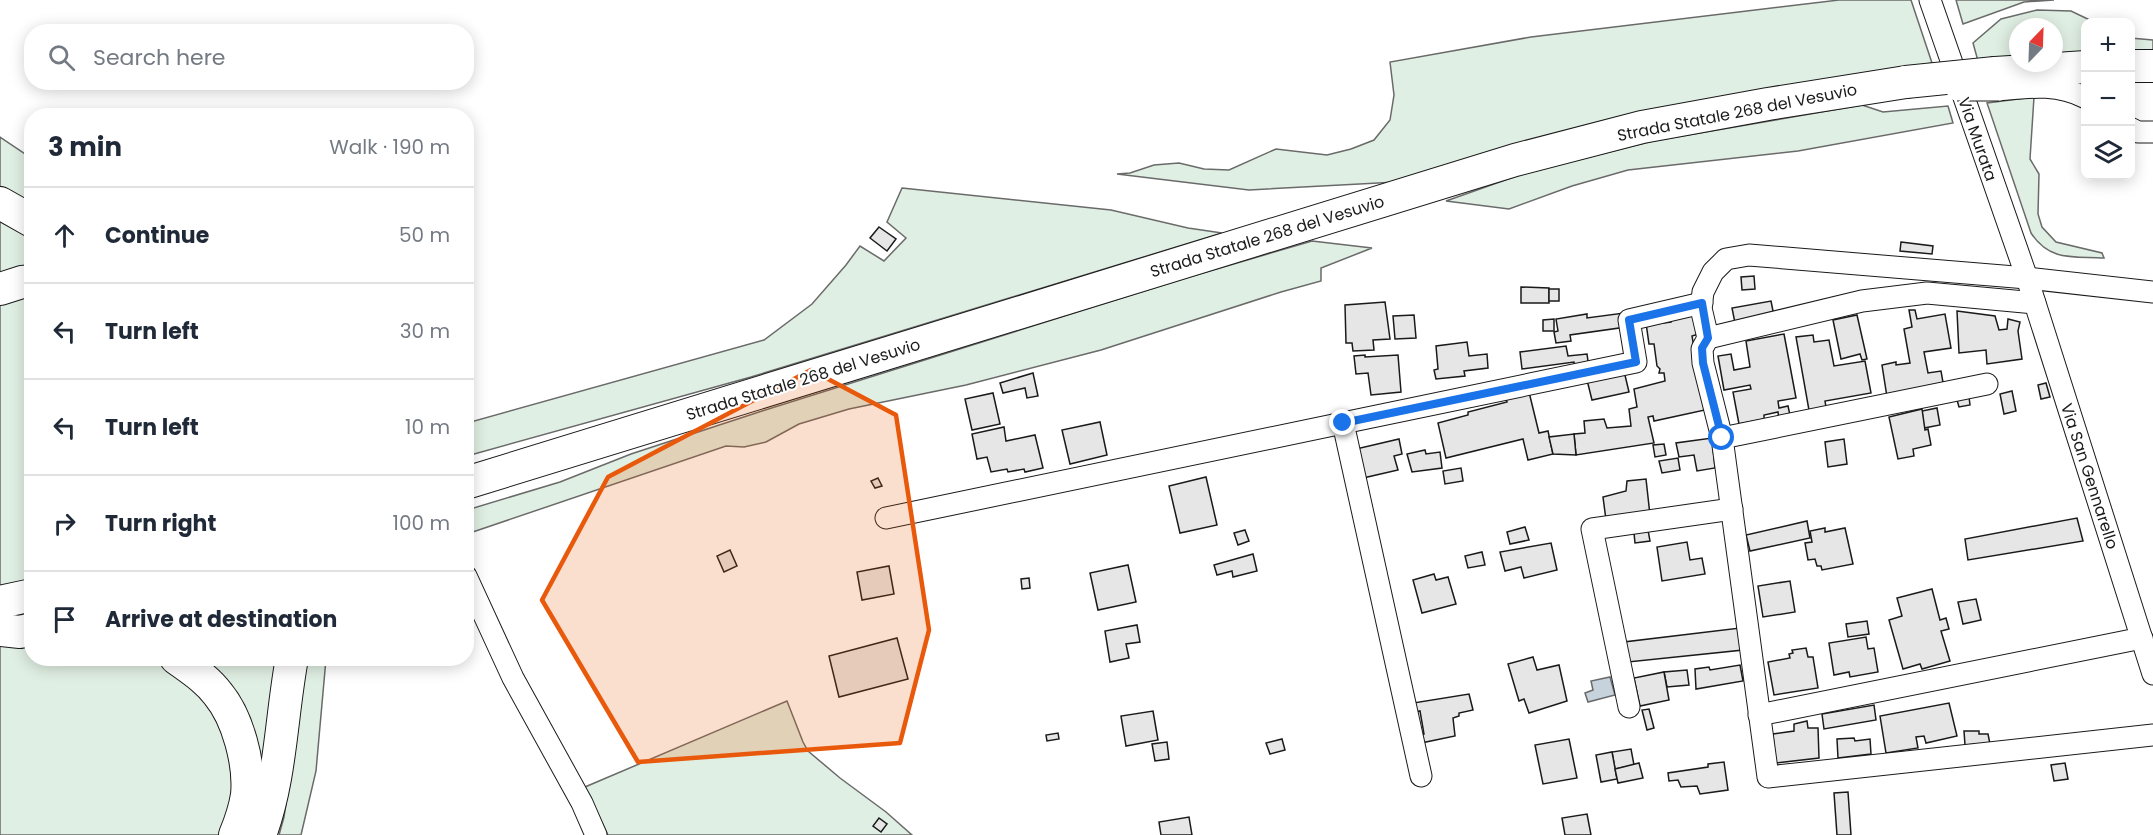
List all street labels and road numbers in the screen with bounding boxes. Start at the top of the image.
street label: Strada Statale 268 del Vesuvio [1615,78,1859,147]
street label: Via Murata [1952,94,2003,184]
street label: Strada Statale 268 del Vesuvio [1147,190,1387,283]
street label: Strada Statale 268 del Vesuvio [683,333,923,426]
street label: Via San Gennarello [2055,400,2124,552]

